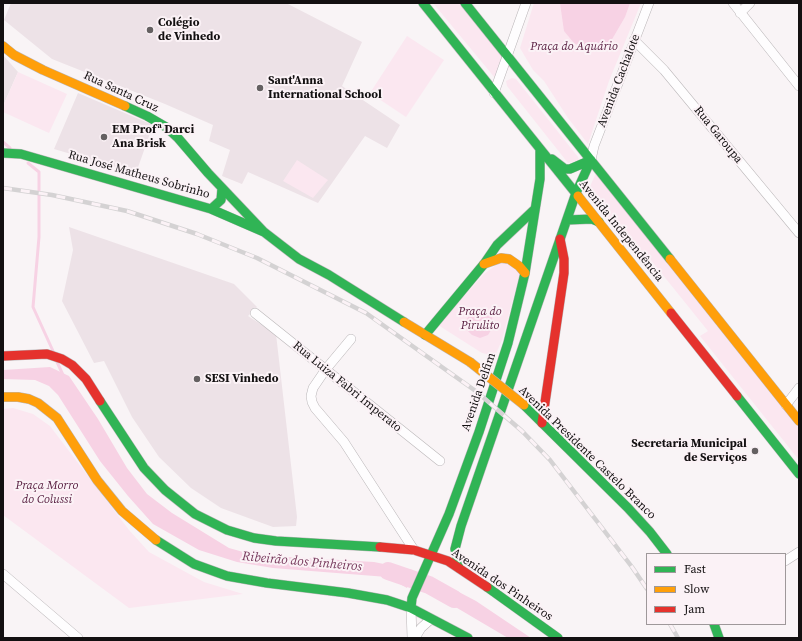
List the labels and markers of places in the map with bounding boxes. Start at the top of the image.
place label: Colégio de Vinhedo [158,16,220,44]
marker: Colégio de Vinhedo [145,25,155,35]
place label: Sant'Anna International School [268,74,382,102]
marker: Sant'Anna International School [255,83,265,93]
place label: EM Profª Darci Ana Brisk [112,123,194,151]
marker: EM Profª Darci Ana Brisk [99,132,109,142]
place label: SESI Vinhedo [205,372,279,386]
marker: SESI Vinhedo [192,374,202,384]
place label: Secretaria Municipal de Serviços [631,437,747,465]
marker: Secretaria Municipal de Serviços [750,446,760,456]

